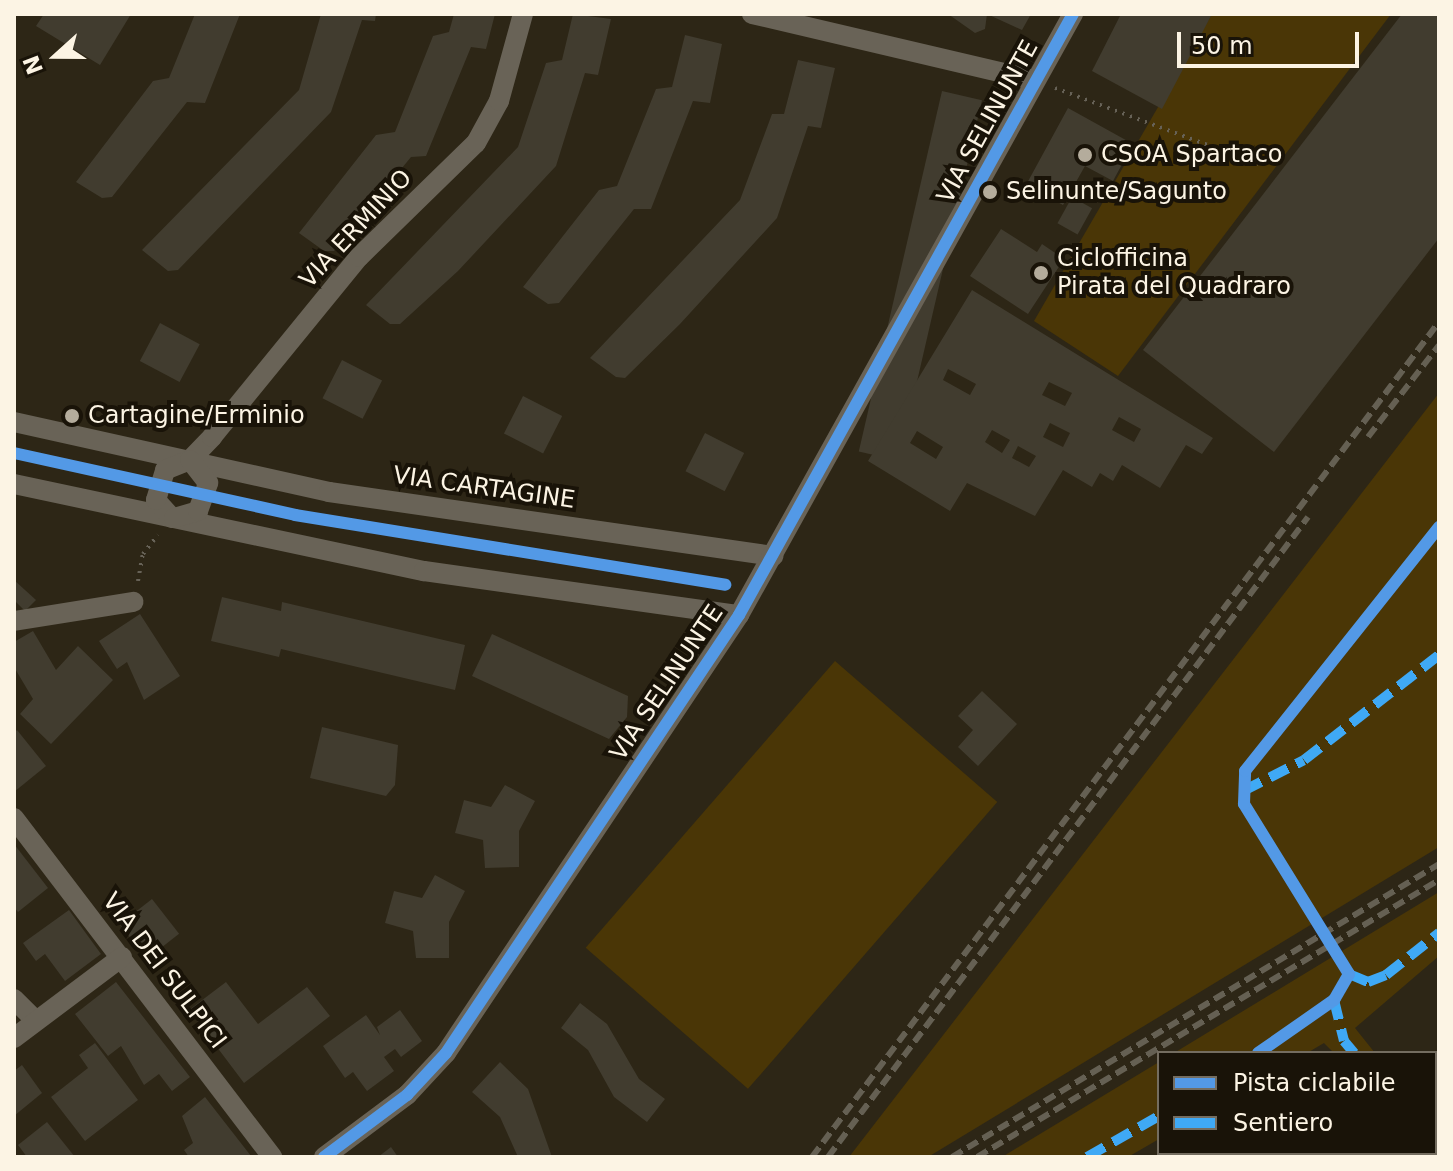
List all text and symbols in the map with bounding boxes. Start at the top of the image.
north arrow [16,16,96,96]
scale bar [1181,16,1363,66]
text: 50 m [1191,32,1253,60]
street label: VIA SELINUNTE [931,36,1045,208]
text: N [18,52,48,78]
place label: CSOA Spartaco [1101,141,1283,169]
marker: CSOA Spartaco [1076,146,1094,164]
street label: VIA ERMINIO [294,164,418,294]
place label: Selinunte/Sagunto [1006,178,1227,206]
marker: Selinunte/Sagunto [981,183,999,201]
place label: Ciclofficina Pirata del Quadraro [1057,245,1291,301]
marker: Ciclofficina Pirata del Quadraro [1032,264,1050,282]
place label: Cartagine/Erminio [88,402,305,430]
marker: Cartagine/Erminio [63,407,81,425]
street label: VIA CARTAGINE [391,461,577,515]
street label: VIA SELINUNTE [604,600,730,766]
street label: VIA DEI SULPICI [96,887,232,1055]
legend [1157,1051,1437,1155]
text: Pista ciclabile [1233,1069,1396,1097]
text: Sentiero [1233,1109,1333,1137]

